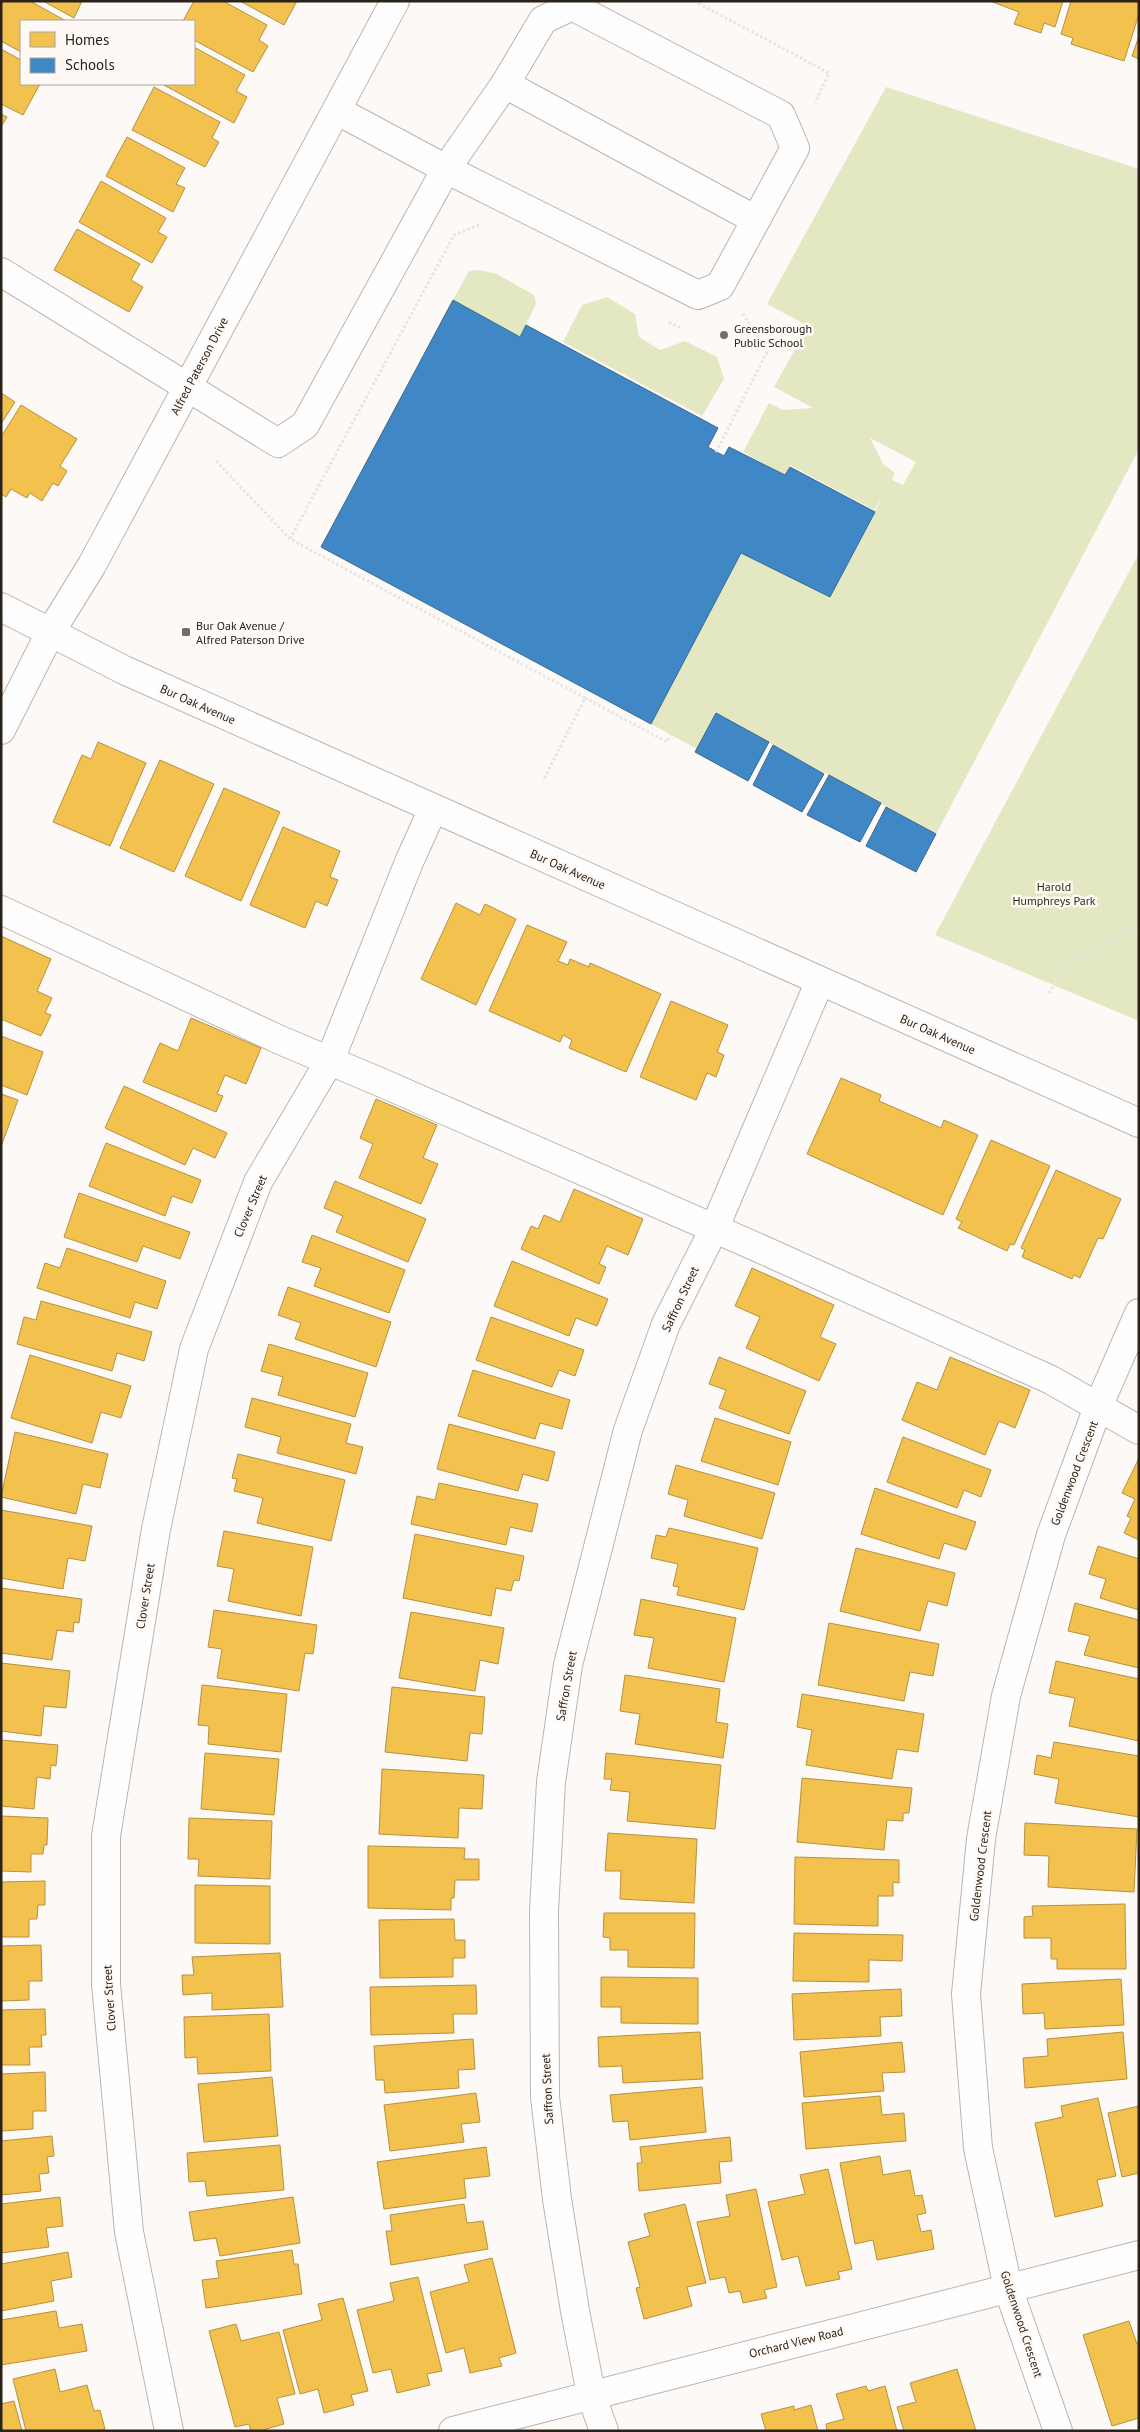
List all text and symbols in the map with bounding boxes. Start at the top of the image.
legend [20,20,195,85]
text: Homes [65,30,109,49]
text: Schools [65,55,115,74]
street label: Alfred Paterson Drive [167,314,231,418]
place label: Greensborough Public School [734,321,812,350]
marker: Greensborough Public School [718,329,730,341]
place label: Bur Oak Avenue / Alfred Paterson Drive [196,618,305,647]
marker: Bur Oak Avenue / Alfred Paterson Drive [180,626,192,638]
street label: Bur Oak Avenue [158,681,238,727]
street label: Bur Oak Avenue [528,846,608,892]
park label: Harold Humphreys Park [1012,879,1096,908]
street label: Bur Oak Avenue [898,1011,978,1057]
street label: Clover Street [230,1173,270,1239]
street label: Saffron Street [658,1264,702,1334]
street label: Goldenwood Crescent [1047,1418,1101,1528]
street label: Clover Street [132,1562,158,1630]
street label: Saffron Street [552,1650,580,1722]
street label: Goldenwood Crescent [966,1810,994,1922]
street label: Clover Street [99,1964,119,2032]
street label: Saffron Street [538,2053,556,2125]
street label: Goldenwood Crescent [998,2269,1046,2379]
street label: Orchard View Road [747,2323,845,2361]

